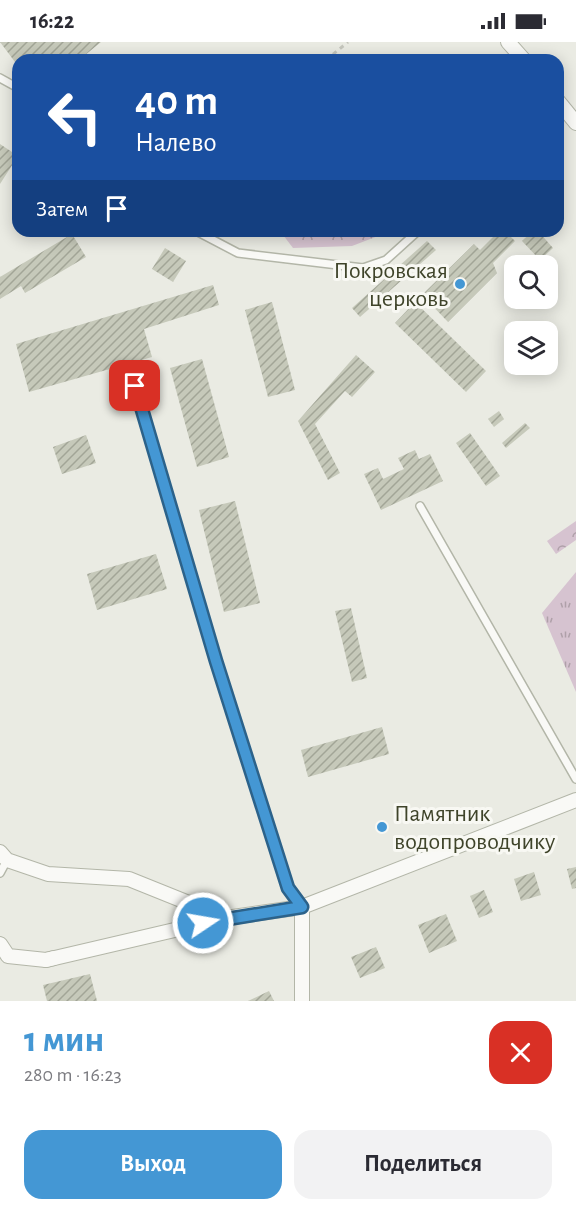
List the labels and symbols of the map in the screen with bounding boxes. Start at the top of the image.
place label: Покровская церковь [334,259,448,311]
marker: Покровская церковь [453,277,467,291]
pin [109,360,160,411]
place label: Памятник водопроводчику [394,802,556,854]
marker: Памятник водопроводчику [375,820,389,834]
position arrow [171,891,235,955]

